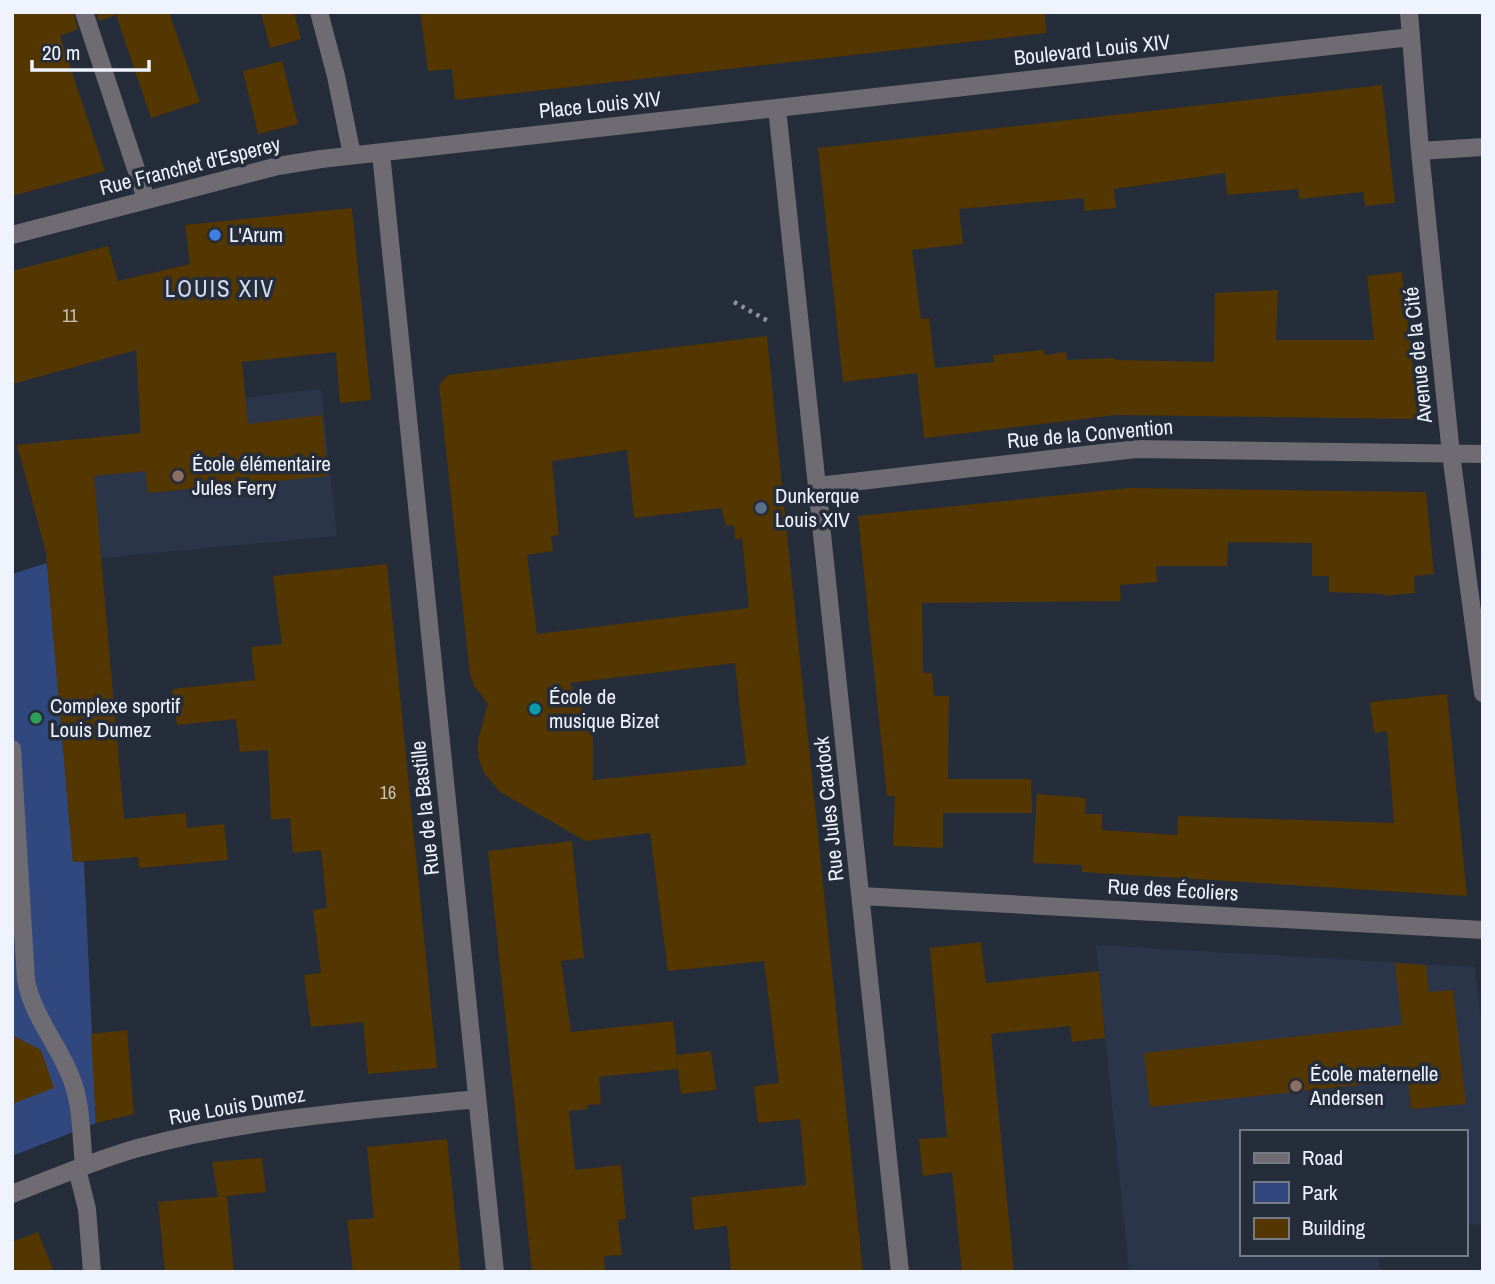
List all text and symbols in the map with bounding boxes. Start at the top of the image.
street label: Boulevard Louis XIV [1012,27,1172,72]
scale bar [32,28,149,72]
text: 20 m [42,38,80,67]
street label: Place Louis XIV [537,84,663,125]
street label: Rue Franchet d'Esperey [97,129,284,202]
place label: L'Arum [229,220,283,249]
marker: L'Arum [207,227,223,243]
district label: LOUIS XIV [165,273,275,304]
street label: Avenue de la Cité [1396,286,1439,425]
house number: 11 [62,303,78,328]
street label: Rue de la Convention [1006,412,1174,455]
place label: École élémentaire Jules Ferry [192,449,331,502]
marker: École élémentaire Jules Ferry [170,468,186,484]
place label: Dunkerque Louis XIV [775,481,859,534]
marker: Dunkerque Louis XIV [753,500,769,516]
place label: École de musique Bizet [549,682,659,735]
place label: Complexe sportif Louis Dumez [50,691,180,744]
marker: École de musique Bizet [527,701,543,717]
marker: Complexe sportif Louis Dumez [28,710,44,726]
street label: Rue Jules Cardock [806,735,851,883]
street label: Rue de la Bastille [403,739,446,877]
house number: 16 [380,780,396,805]
street label: Rue des Écoliers [1107,872,1239,907]
place label: École maternelle Andersen [1309,1059,1438,1112]
marker: École maternelle Andersen [1288,1078,1304,1094]
street label: Rue Louis Dumez [167,1079,308,1132]
legend [1240,1130,1467,1256]
text: Road [1302,1143,1343,1172]
text: Park [1302,1178,1338,1207]
text: Building [1302,1213,1366,1242]

